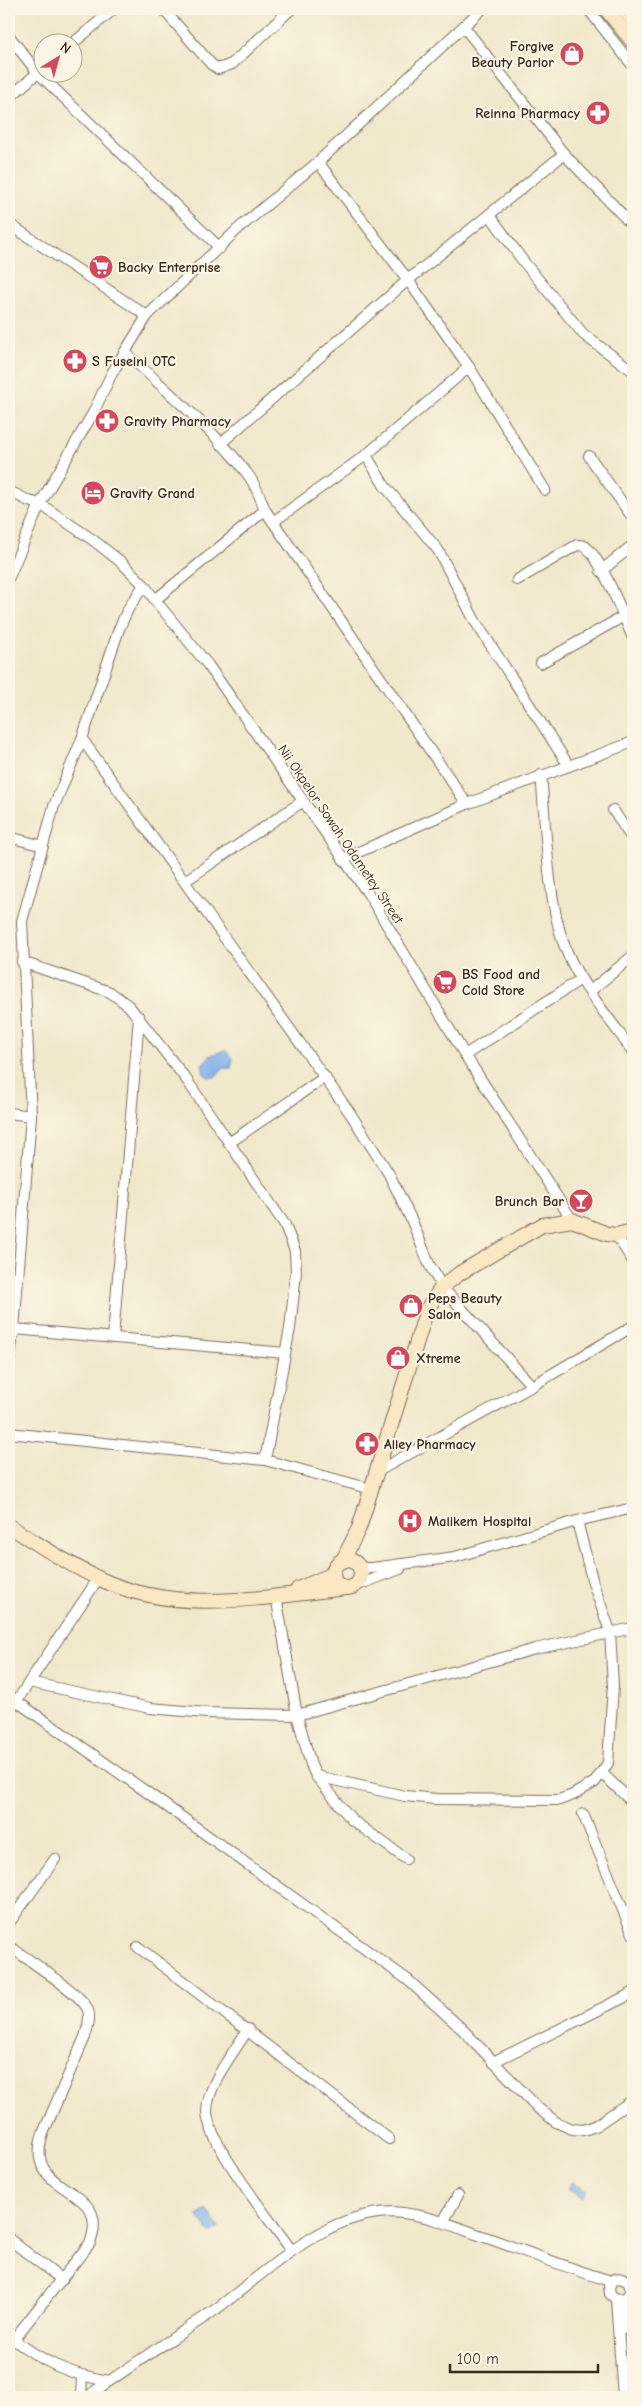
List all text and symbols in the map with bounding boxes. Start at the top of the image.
north arrow [32,32,82,82]
text: N [57,38,74,58]
place label: Forgive Beauty Parlor [472,38,554,71]
shop icon: Forgive Beauty Parlor [559,41,585,67]
pharmacy icon: Reinna Pharmacy [585,100,611,126]
place label: Reinna Pharmacy [475,105,581,122]
supermarket icon: Backy Enterprise [88,254,114,280]
place label: Backy Enterprise [118,259,220,276]
pharmacy icon: S Fuseini OTC [62,348,88,374]
place label: S Fuseini OTC [92,353,176,370]
pharmacy icon: Gravity Pharmacy [94,408,120,434]
place label: Gravity Pharmacy [124,413,231,430]
hotel icon: Gravity Grand [80,480,106,506]
place label: Gravity Grand [110,485,195,502]
street label: Nii Okpelor Sowah Odametey Street [274,741,408,928]
place label: BS Food and Cold Store [462,966,540,999]
supermarket icon: BS Food and Cold Store [432,969,458,995]
bar icon: Brunch Bar [568,1188,594,1214]
place label: Brunch Bar [495,1193,564,1210]
place label: Peps Beauty Salon [428,1290,502,1323]
shop icon: Peps Beauty Salon [398,1293,424,1319]
shop icon: Xtreme [385,1345,411,1371]
place label: Xtreme [416,1350,461,1367]
pharmacy icon: Alley Pharmacy [354,1431,380,1457]
place label: Alley Pharmacy [384,1436,476,1453]
hospital icon: Malikem Hospital [397,1508,423,1534]
place label: Malikem Hospital [428,1513,531,1530]
scale bar [450,2341,597,2373]
text: 100 m [457,2350,499,2368]

